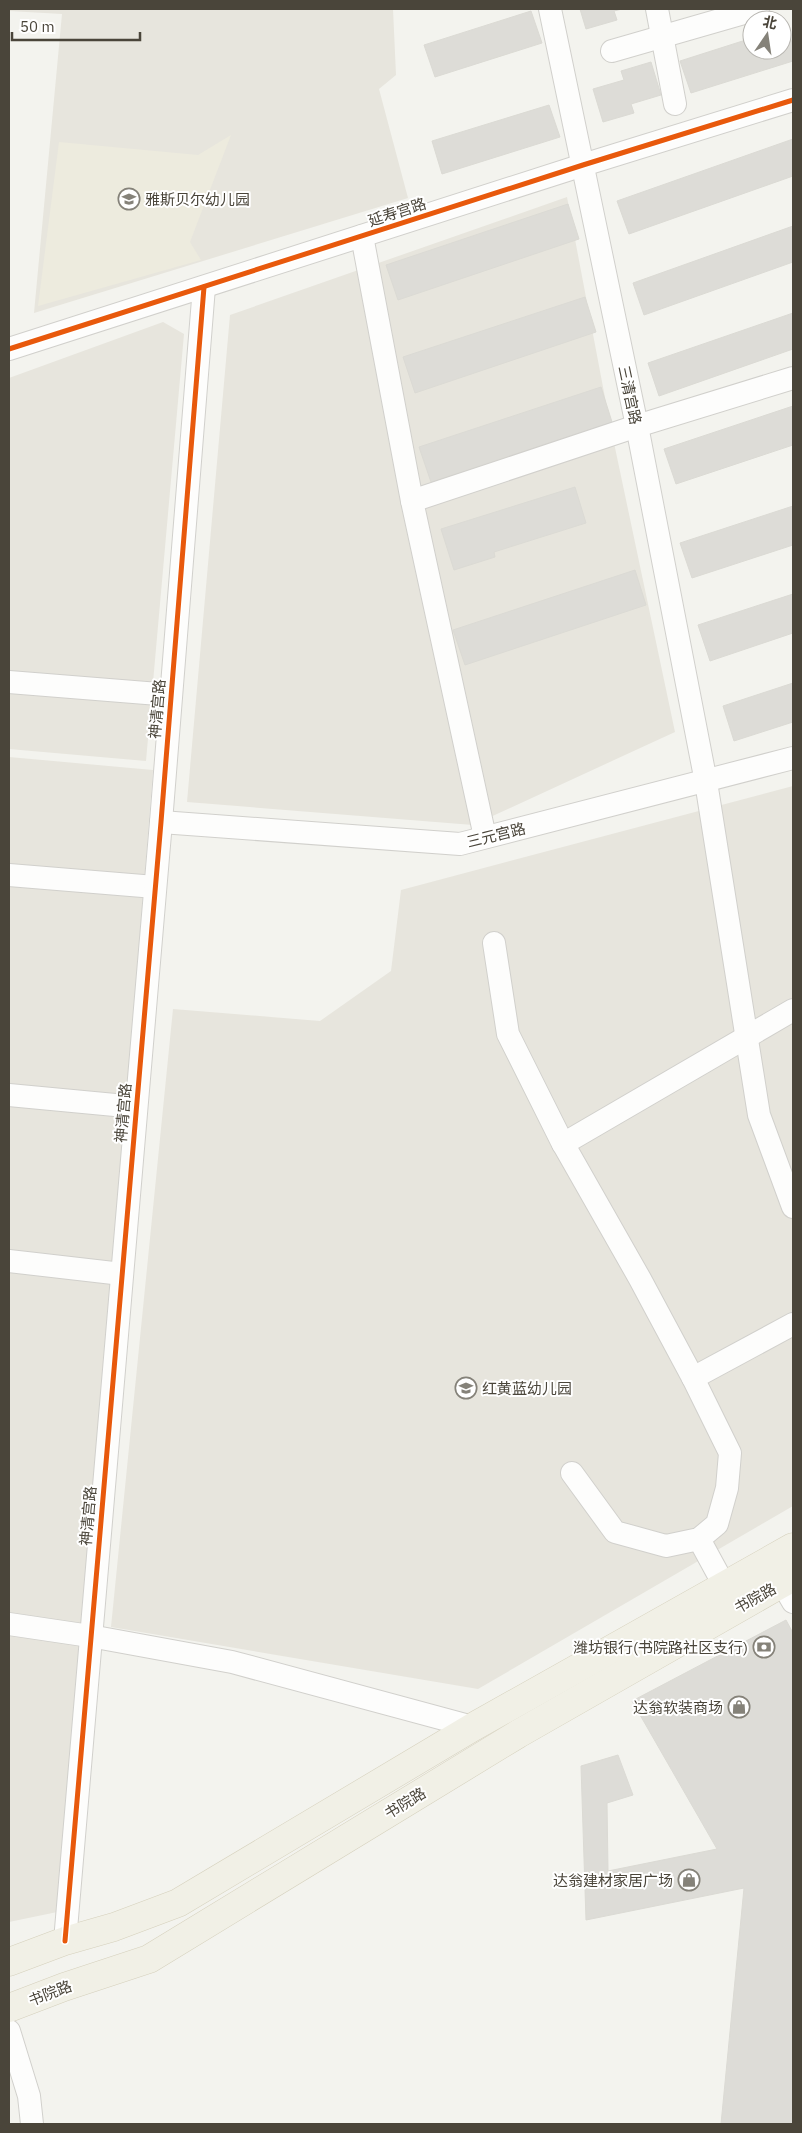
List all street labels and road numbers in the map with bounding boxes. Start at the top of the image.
street label: 延寿宫路 [366,194,428,230]
street label: 三清宫路 [614,364,646,426]
street label: 神清宫路 [145,678,169,740]
street label: 三元宫路 [465,819,527,851]
street label: 神清宫路 [111,1082,135,1144]
street label: 神清宫路 [76,1485,100,1547]
street label: 书院路 [731,1579,779,1617]
street label: 书院路 [381,1783,429,1823]
street label: 书院路 [26,1976,74,2010]

